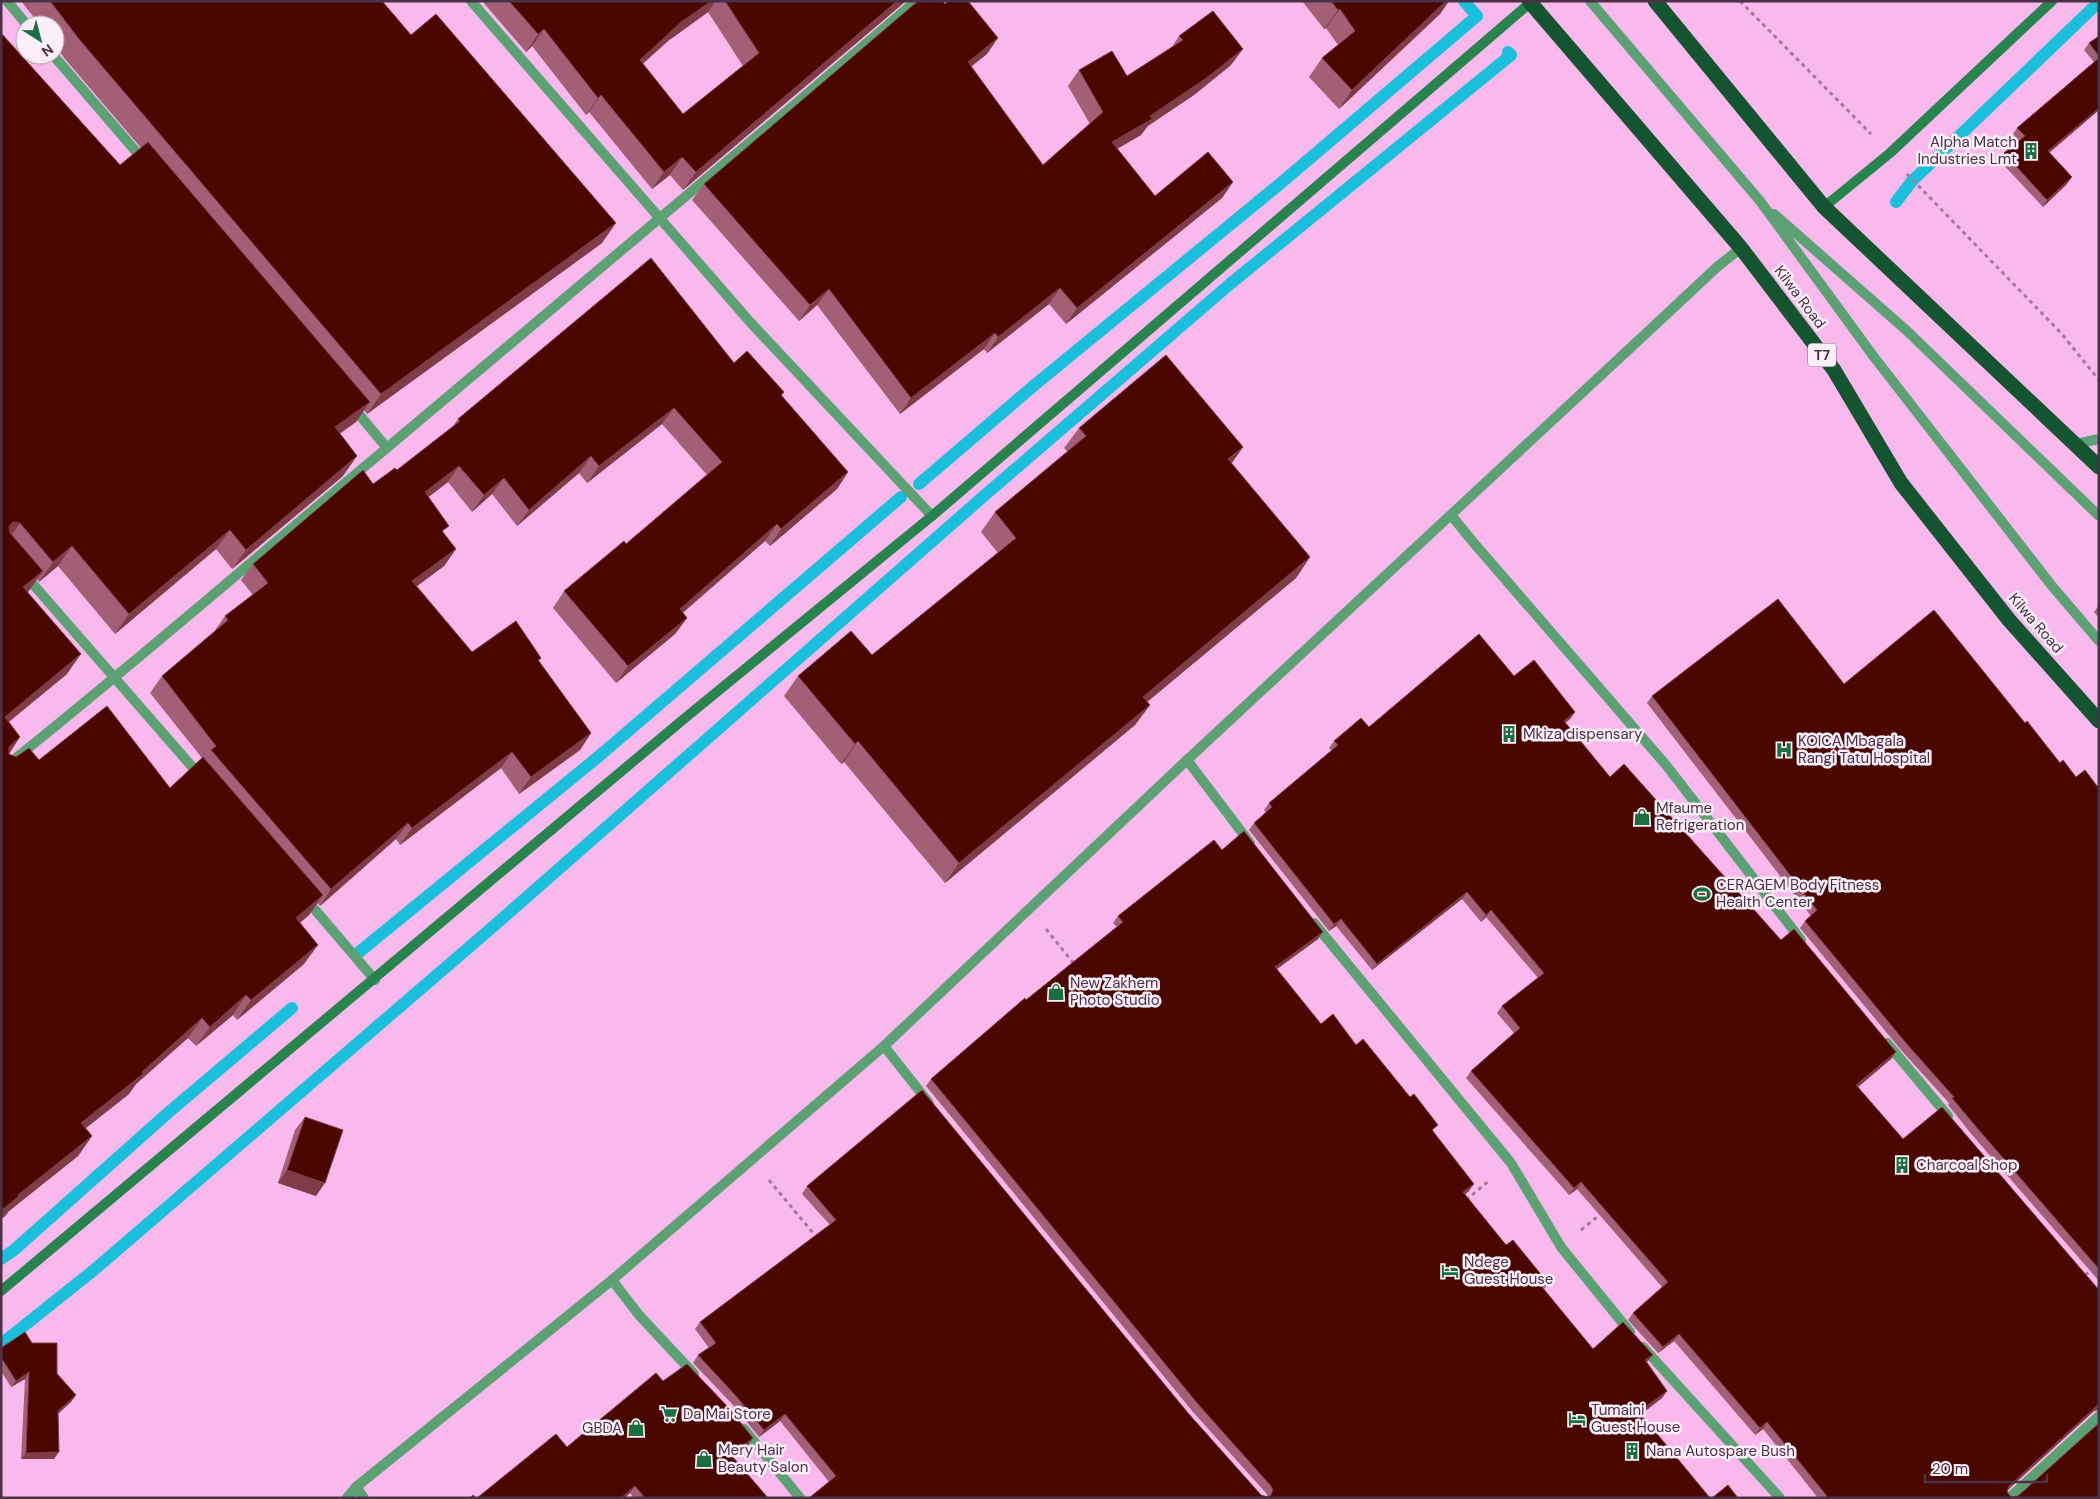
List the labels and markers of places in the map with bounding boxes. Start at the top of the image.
place label: Alpha Match Industries Lmt [1917,132,2017,169]
building icon: Alpha Match Industries Lmt [2021,141,2041,161]
building icon: Mkiza dispensary [1499,724,1519,744]
place label: Mkiza dispensary [1523,724,1643,744]
place label: KOICA Mbagala Rangi Tatu Hospital [1798,731,1930,768]
hospital icon: KOICA Mbagala Rangi Tatu Hospital [1774,740,1794,760]
place label: Mfaume Refrigeration [1656,798,1744,835]
shop icon: Mfaume Refrigeration [1632,807,1652,827]
place label: CERAGEM Body Fitness Health Center [1716,875,1879,912]
sports icon: CERAGEM Body Fitness Health Center [1692,884,1712,904]
place label: New Zakhem Photo Studio [1070,973,1160,1010]
shop icon: New Zakhem Photo Studio [1046,982,1066,1002]
building icon: Charcoal Shop [1892,1155,1912,1175]
place label: Charcoal Shop [1916,1155,2017,1175]
place label: Ndege Guest House [1464,1252,1553,1289]
hotel icon: Ndege Guest House [1440,1261,1460,1281]
place label: Tumaini Guest House [1591,1400,1680,1437]
supermarket icon: Da Mai Store [659,1404,679,1424]
place label: Da Mai Store [683,1404,771,1424]
hotel icon: Tumaini Guest House [1567,1409,1587,1429]
place label: GBDA [582,1418,622,1438]
shop icon: GBDA [626,1418,646,1438]
place label: Mery Hair Beauty Salon [718,1440,808,1477]
building icon: Nana Autospare Bush [1622,1441,1642,1461]
place label: Nana Autospare Bush [1646,1441,1795,1461]
shop icon: Mery Hair Beauty Salon [694,1449,714,1469]

